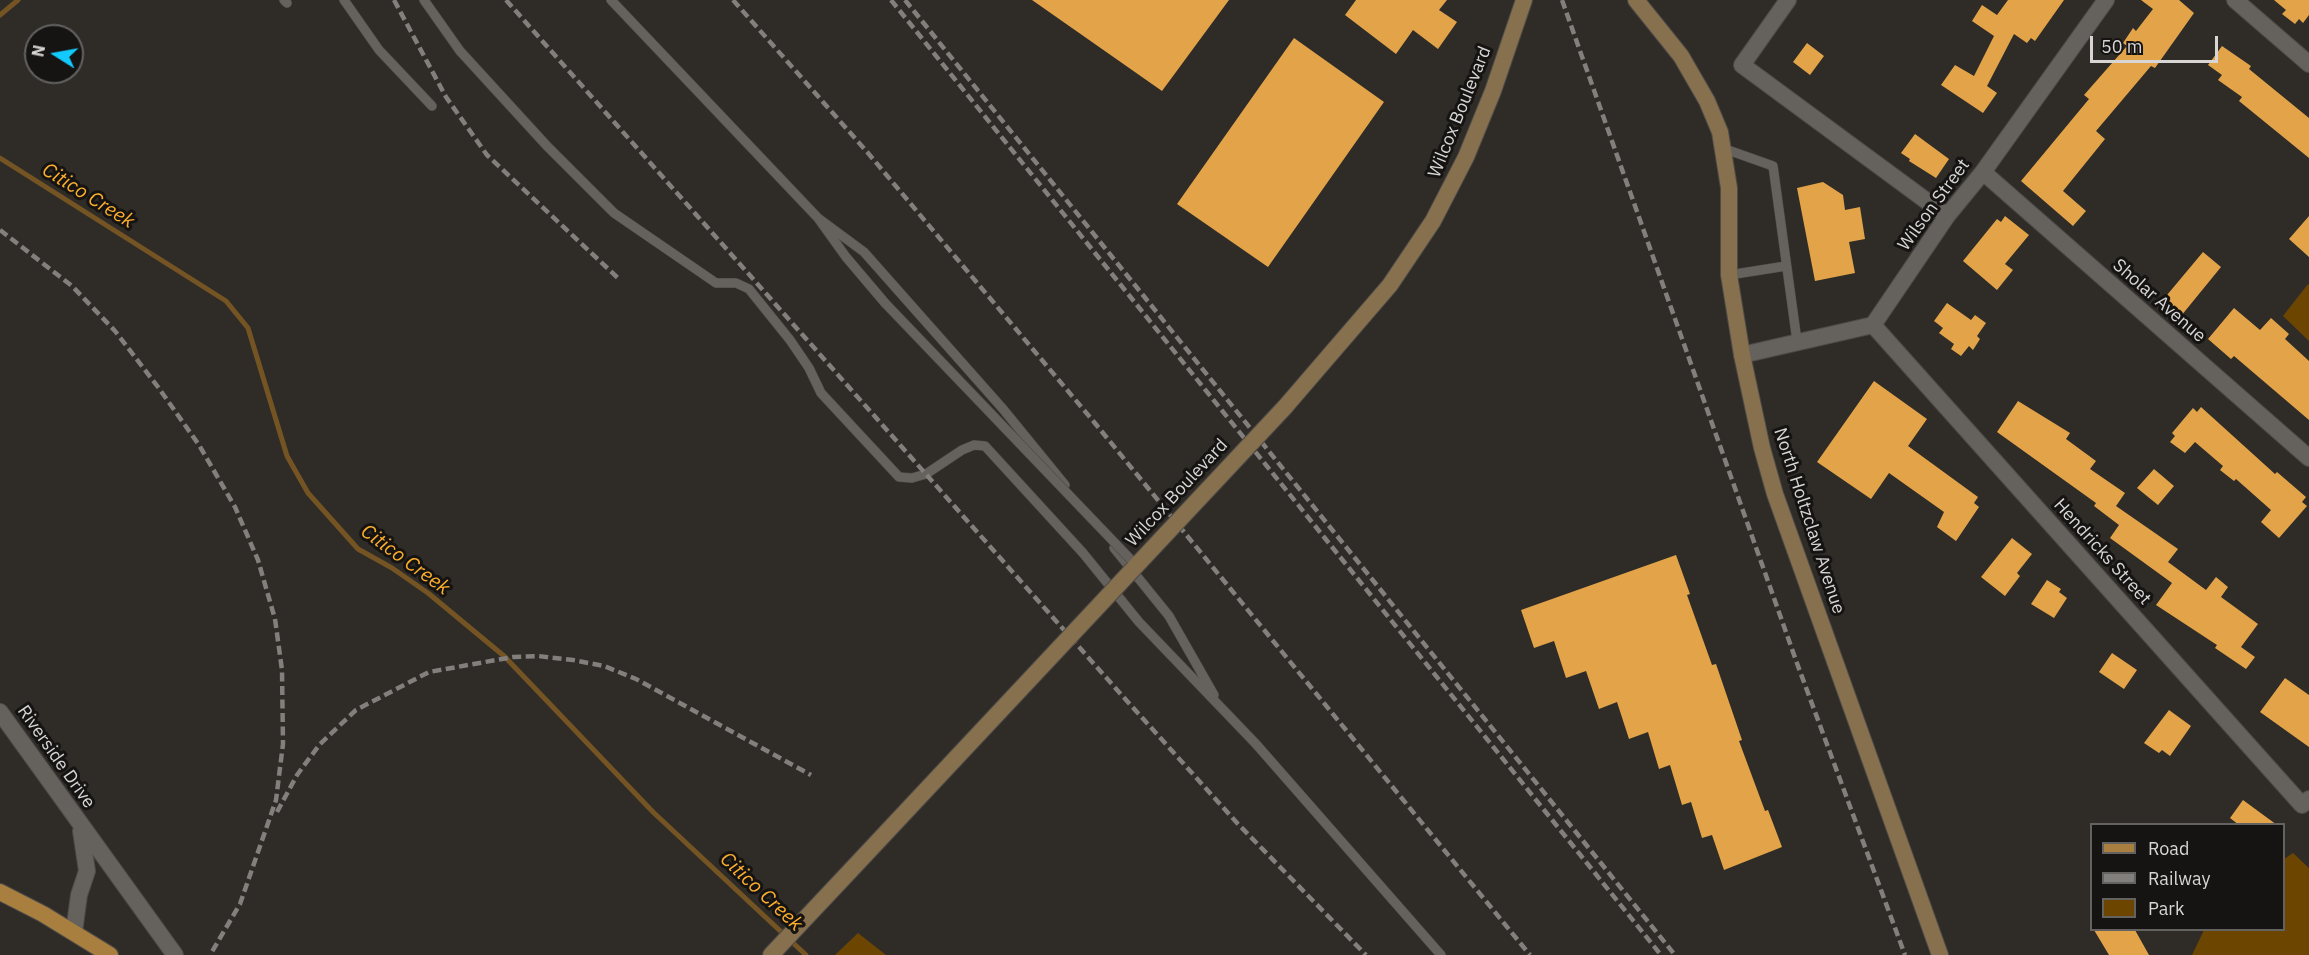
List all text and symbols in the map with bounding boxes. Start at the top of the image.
north arrow [24,24,84,84]
scale bar [2093,24,2220,62]
text: 50 m [2101,35,2143,58]
text: N [27,43,49,59]
street label: Wilcox Boulevard [1424,43,1496,181]
street label: Wilson Street [1893,155,1975,255]
water label: Citico Creek [37,158,139,234]
street label: Sholar Avenue [2108,255,2210,347]
street label: North Holtzclaw Avenue [1769,425,1849,617]
street label: Wilcox Boulevard [1122,435,1232,551]
street label: Hendricks Street [2049,495,2155,609]
water label: Citico Creek [356,520,454,600]
street label: Riverside Drive [12,701,100,813]
legend [2090,823,2285,931]
text: Road [2148,837,2189,860]
water label: Citico Creek [715,848,807,936]
text: Railway [2148,867,2210,890]
text: Park [2148,897,2184,920]

